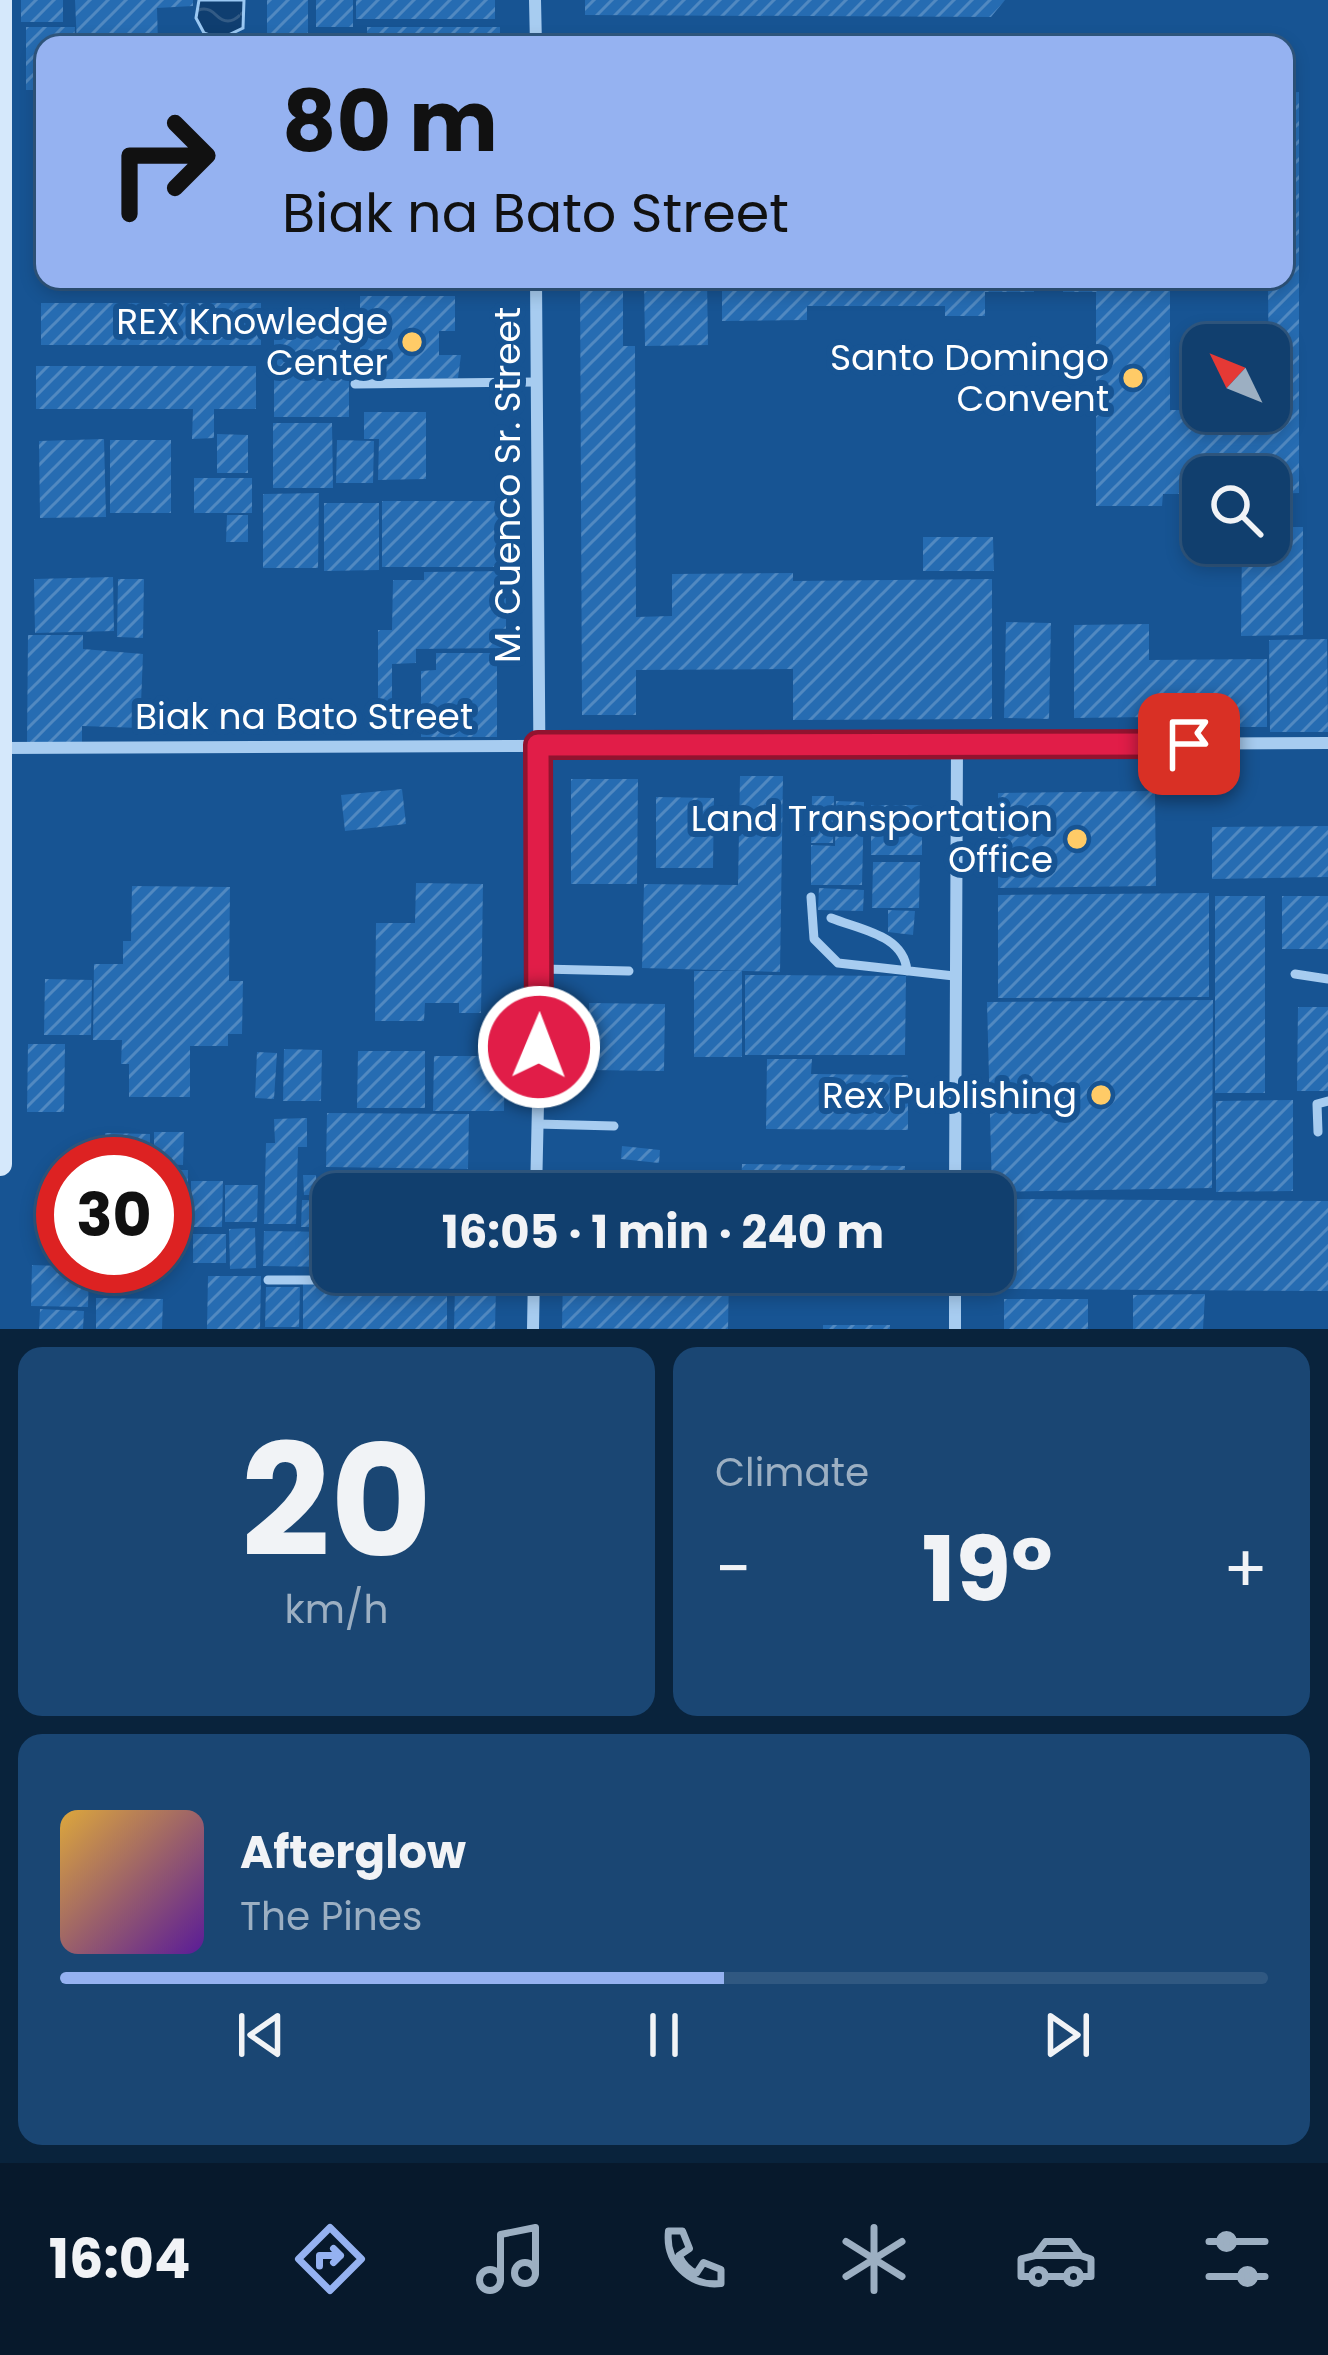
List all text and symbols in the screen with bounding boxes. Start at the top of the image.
text: 80 m [282,63,498,180]
icon: right [84,84,240,240]
text: Biak na Bato Street [282,175,789,251]
place label: REX Knowledge Center [116,296,388,388]
street label: M. Cuenco Sr. Street [482,307,533,663]
north arrow [1182,324,1290,432]
map controls [1182,324,1290,564]
marker: REX Knowledge Center [399,329,425,355]
place label: Santo Domingo Convent [830,332,1109,424]
marker: Santo Domingo Convent [1120,365,1146,391]
button: search [1182,456,1290,564]
street label: Biak na Bato Street [135,691,473,742]
pin [1138,693,1240,795]
icon: arrive [1156,711,1222,777]
place label: Land Transportation Office [691,793,1053,885]
marker: Land Transportation Office [1064,826,1090,852]
position arrow [476,984,602,1110]
place label: Rex Publishing [822,1070,1077,1121]
marker: Rex Publishing [1088,1082,1114,1108]
speed limit sign: 30 [36,1137,192,1293]
text: 16:05 · 1 min · 240 m [442,1201,884,1264]
text: 20 [241,1392,432,1611]
text: Climate [715,1445,869,1500]
text: 19° [922,1506,1053,1633]
text: − [715,1523,751,1615]
text: + [1223,1523,1268,1615]
text: km/h [285,1582,388,1637]
text: Afterglow [240,1821,466,1884]
text: The Pines [240,1889,422,1944]
icon: previous [228,2002,294,2068]
icon: pause [631,2002,697,2068]
icon: next [1034,2002,1100,2068]
icon: directions [288,2217,372,2301]
icon: music [469,2217,553,2301]
icon: phone [651,2217,735,2301]
icon: climate [832,2217,916,2301]
icon: car [1014,2217,1098,2301]
icon: filters [1195,2217,1279,2301]
text: 16:04 [49,2221,191,2297]

